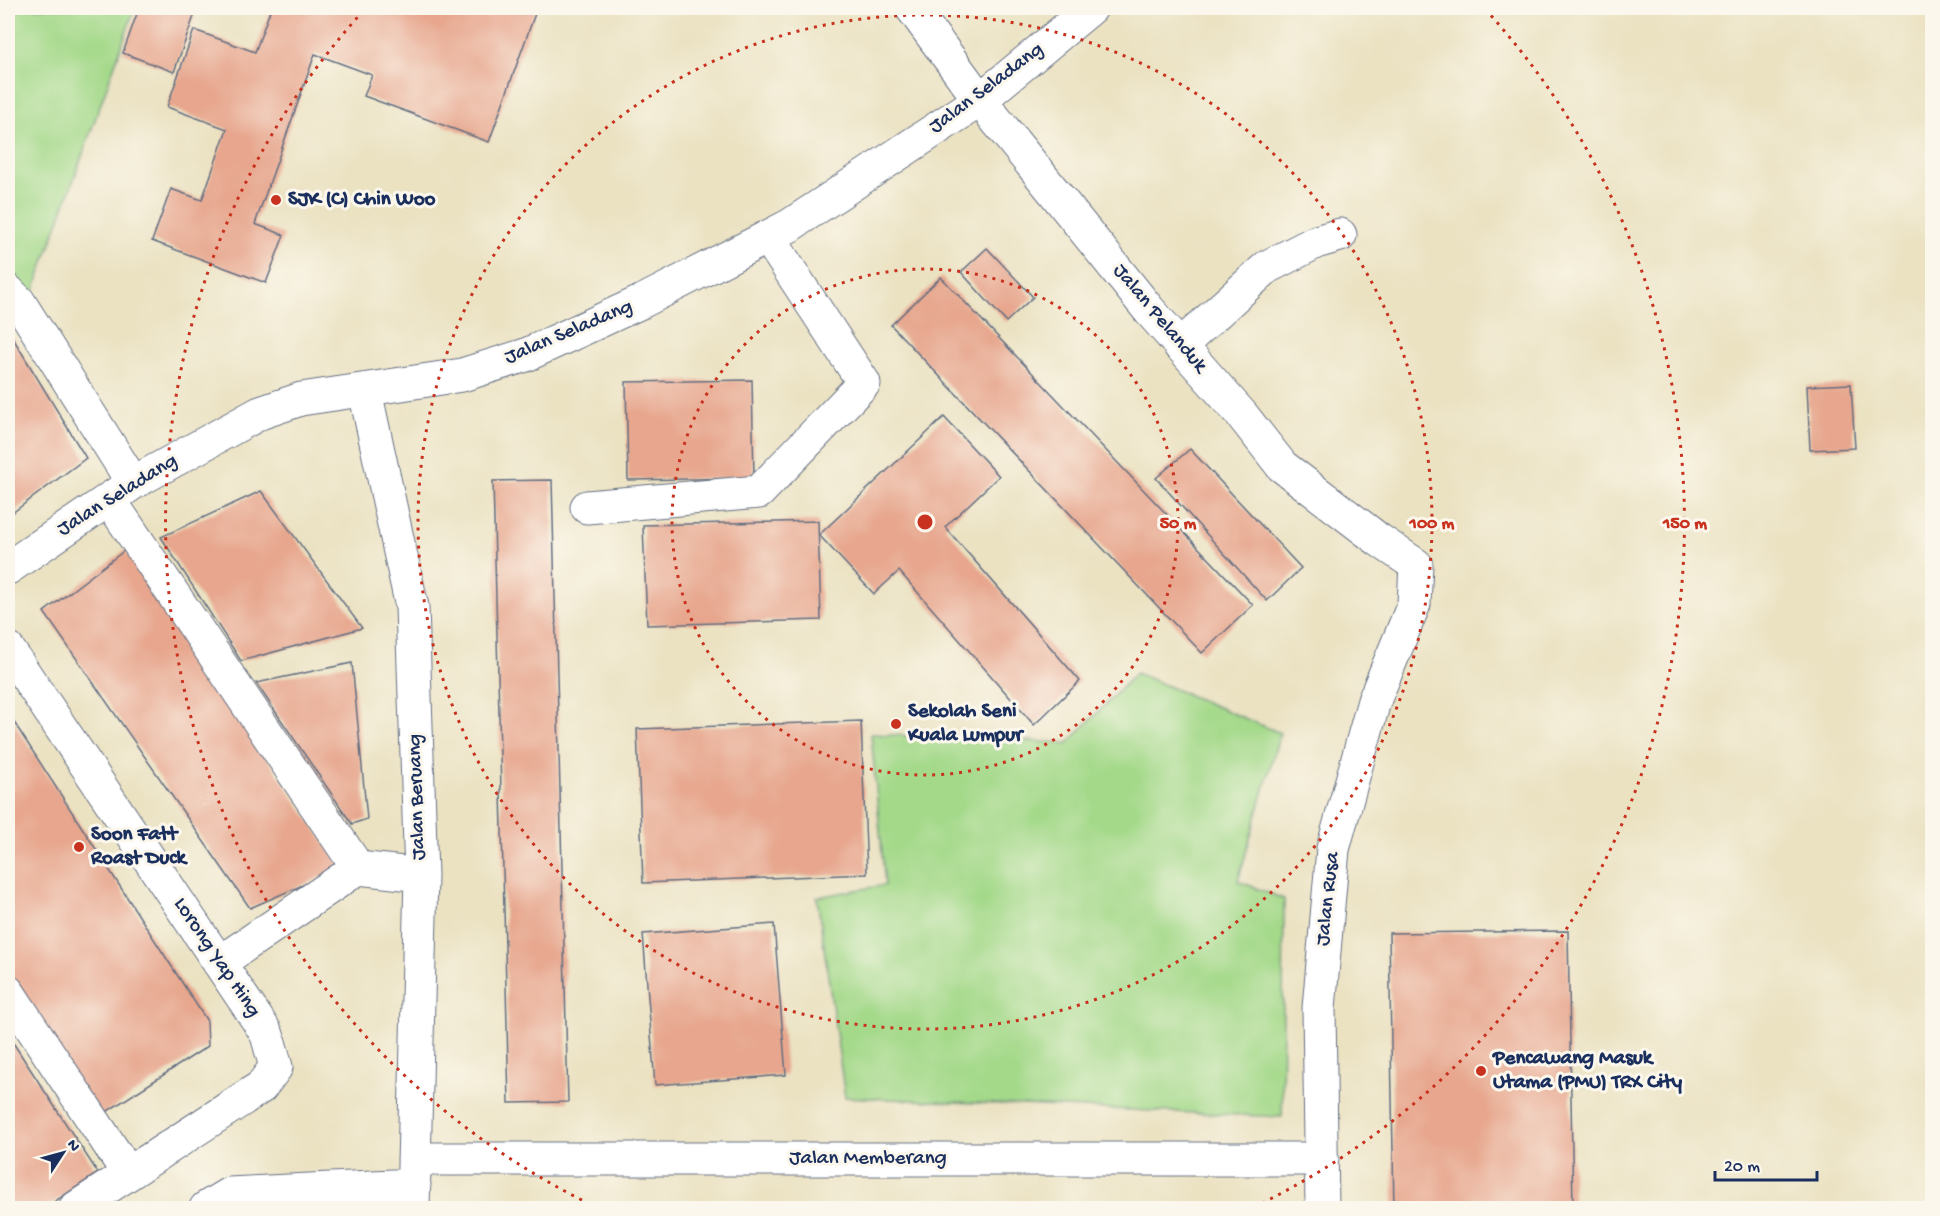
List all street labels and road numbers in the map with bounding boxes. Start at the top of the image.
street label: Jalan Seladang [925,38,1049,140]
street label: Jalan Pelanduk [1106,260,1213,380]
street label: Jalan Seladang [501,295,637,371]
street label: Jalan Seladang [53,449,183,543]
street label: Jalan Beruang [403,733,433,861]
street label: Jalan Rusa [1312,849,1346,947]
street label: Lorong Yap Hing [167,893,265,1023]
street label: Jalan Memberang [789,1147,947,1172]

